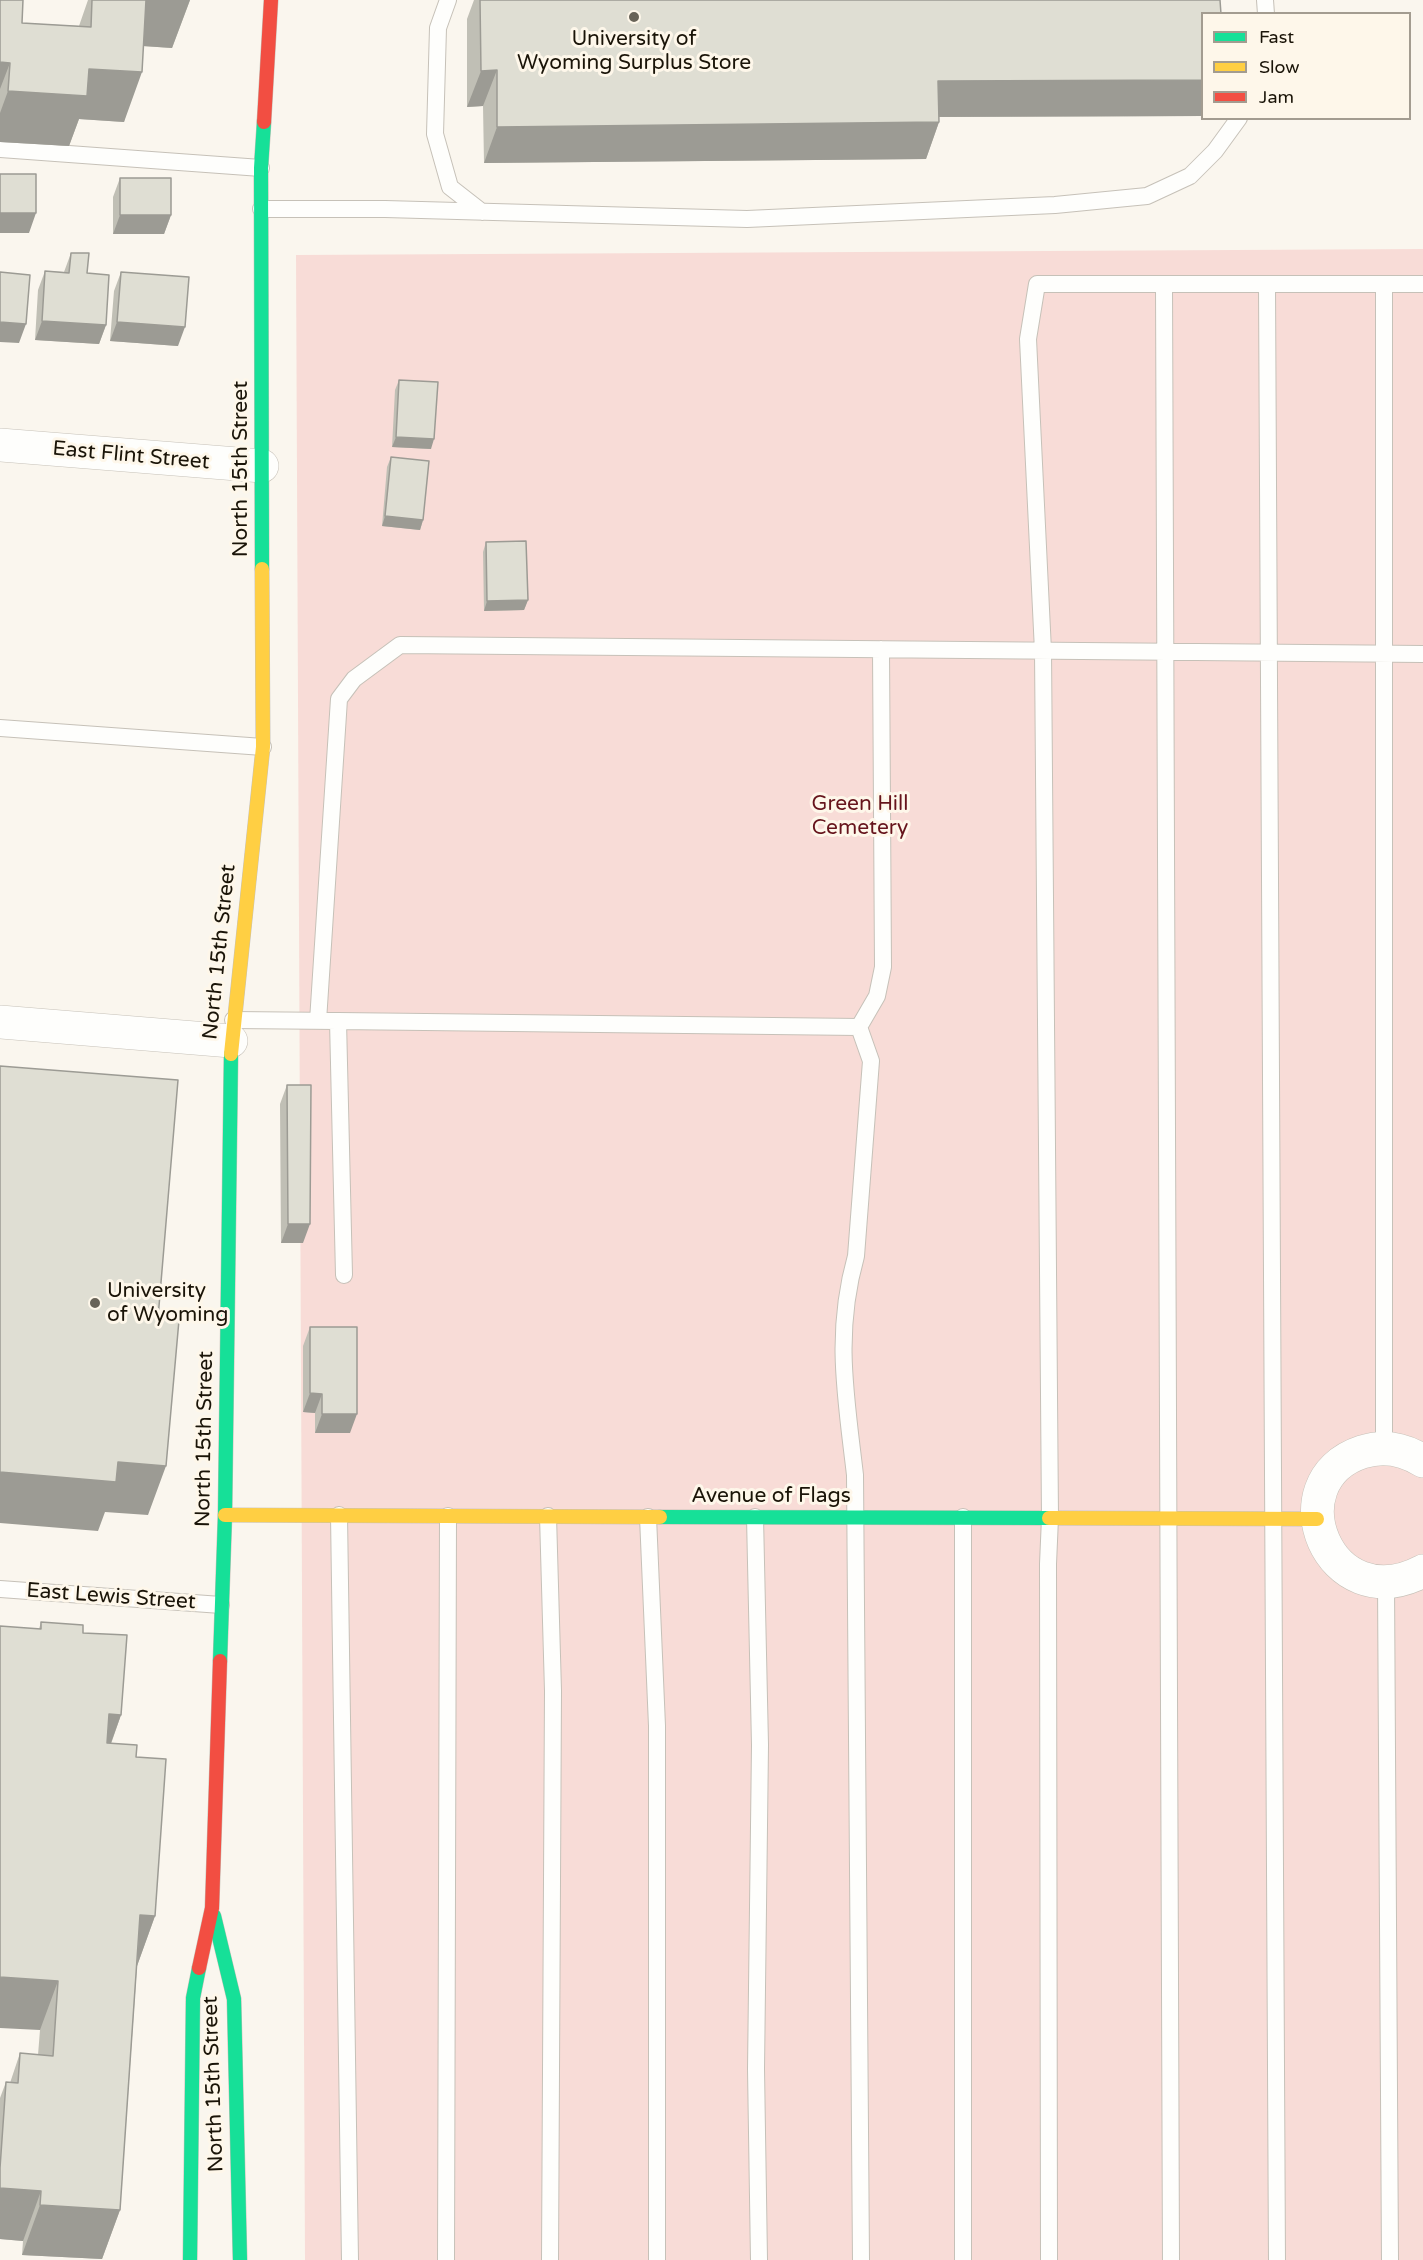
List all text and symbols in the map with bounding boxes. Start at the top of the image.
marker: University of Wyoming Surplus Store [627,10,641,24]
legend [1201,12,1411,120]
place label: University of Wyoming Surplus Store [517,26,751,76]
text: Fast [1259,26,1294,48]
text: Slow [1259,56,1300,78]
text: Jam [1259,86,1294,108]
street label: North 15th Street [228,381,254,557]
street label: East Flint Street [51,437,211,475]
park label: Green Hill Cemetery [812,791,908,841]
street label: North 15th Street [198,863,242,1041]
place label: University of Wyoming [107,1278,229,1328]
marker: University of Wyoming [88,1296,102,1310]
street label: North 15th Street [191,1351,219,1527]
street label: Avenue of Flags [691,1483,851,1509]
street label: East Lewis Street [25,1579,197,1615]
street label: North 15th Street [198,1995,230,2173]

